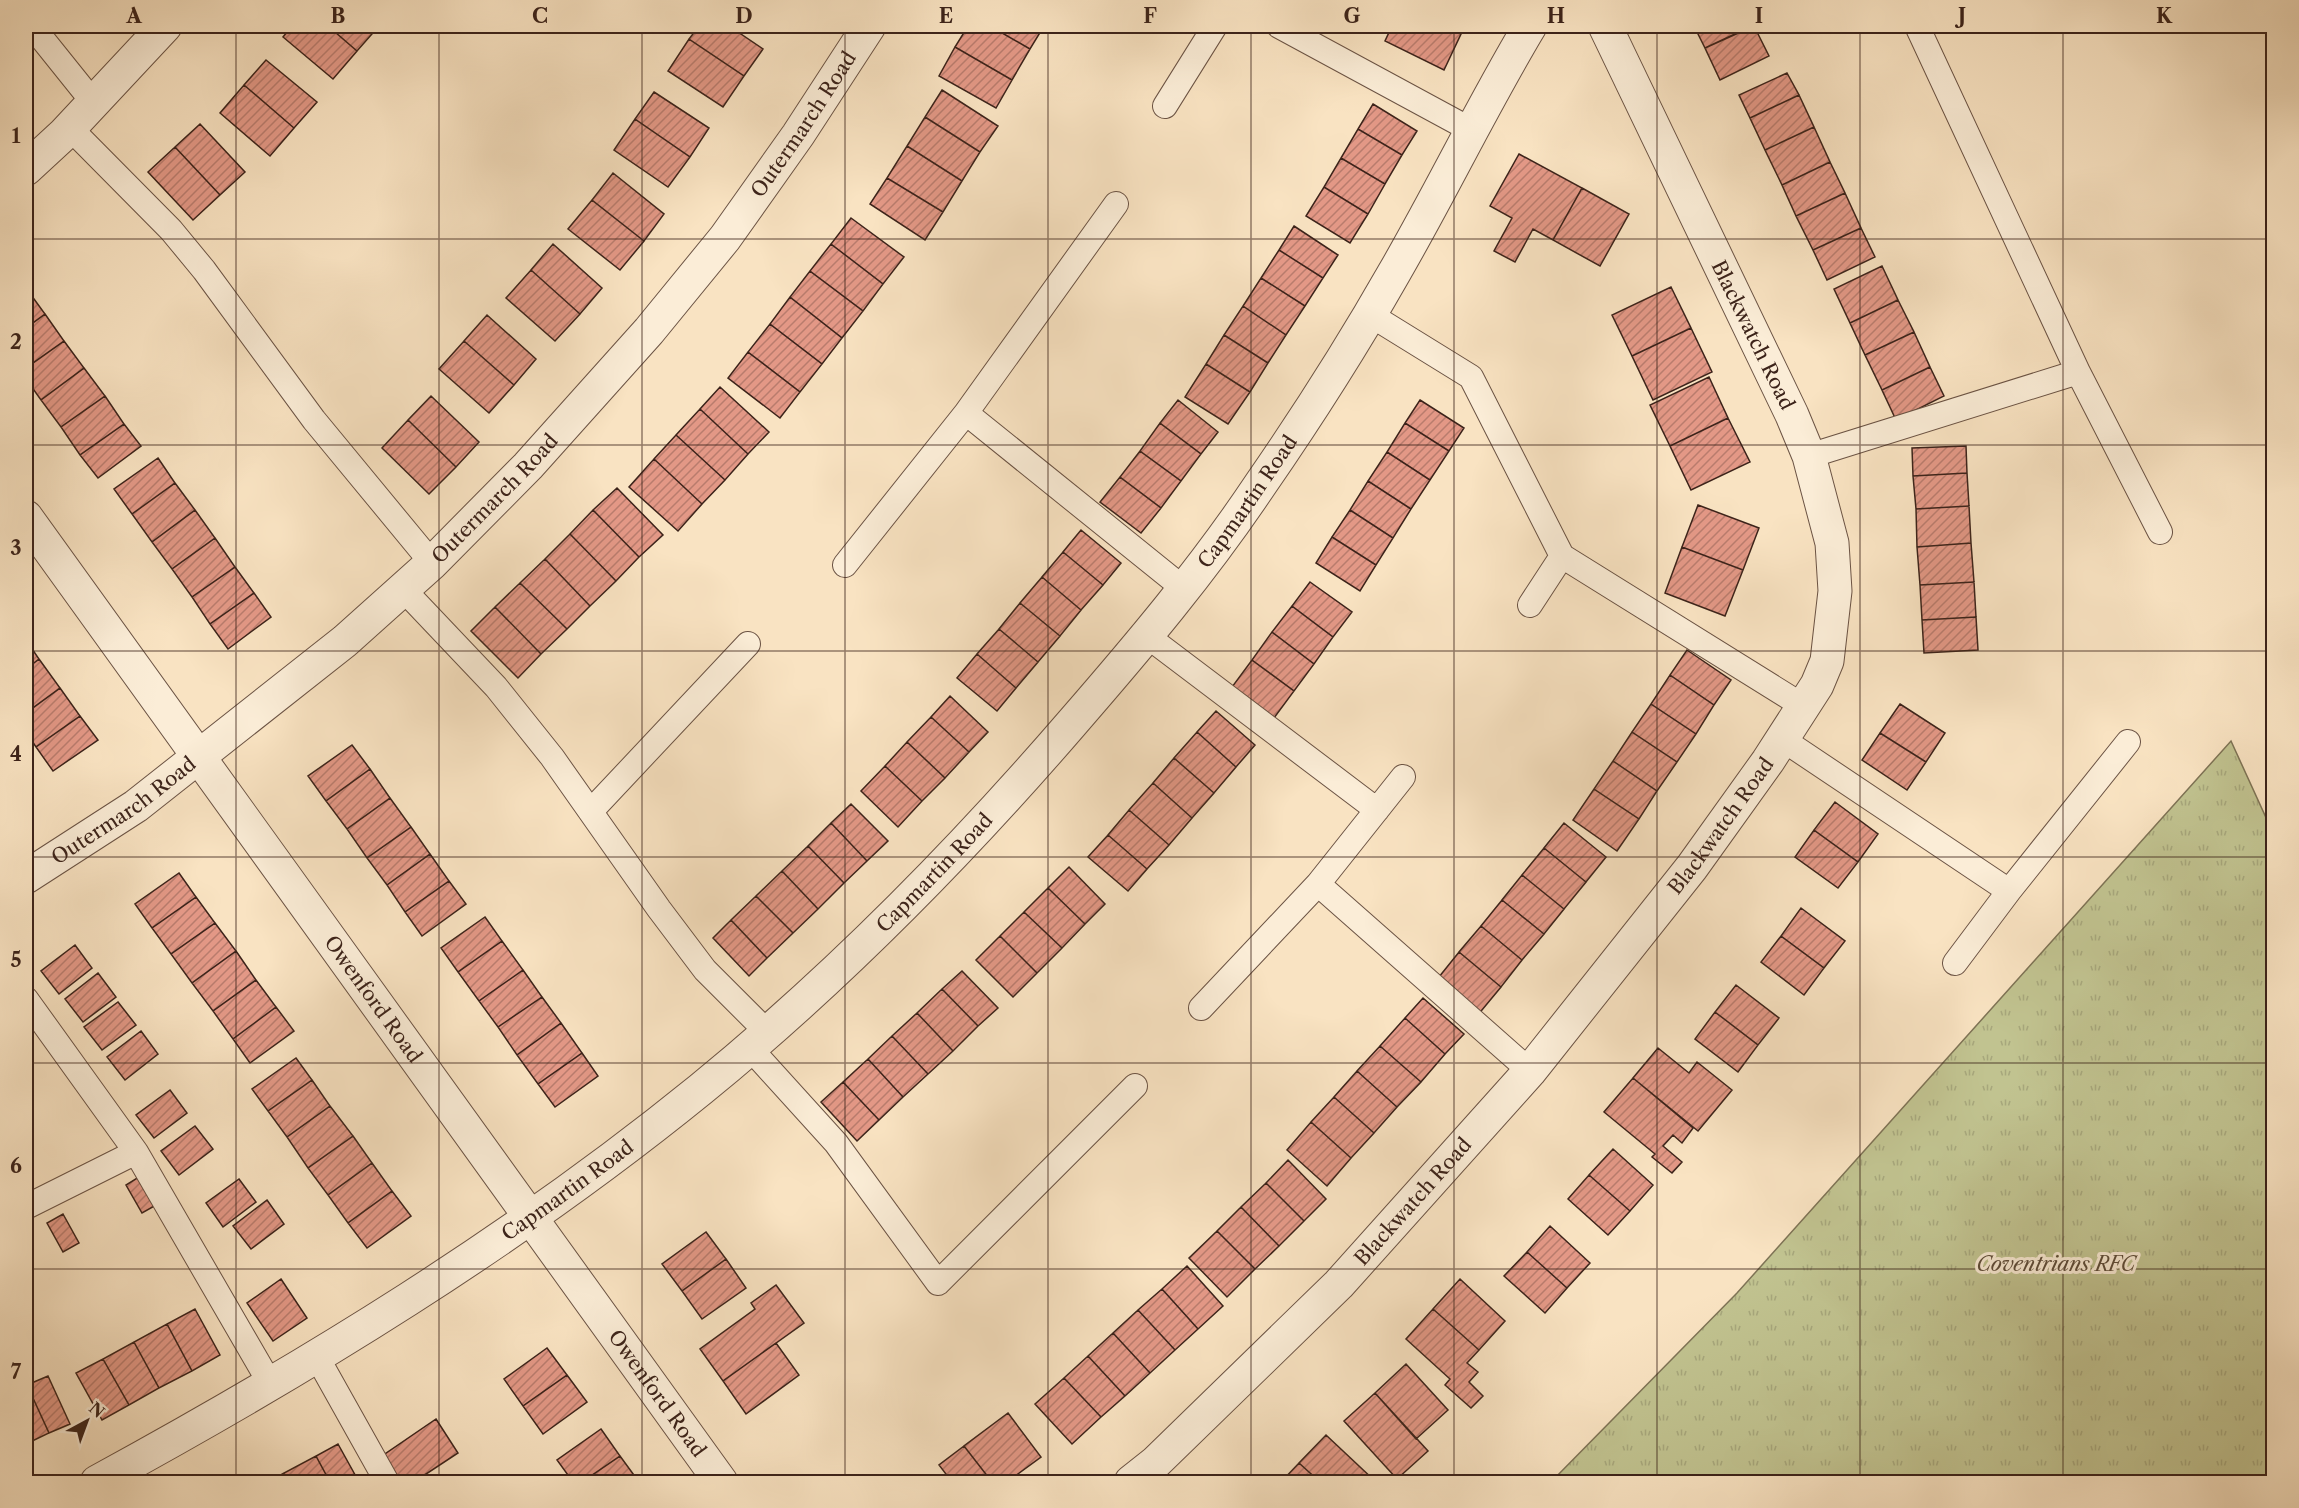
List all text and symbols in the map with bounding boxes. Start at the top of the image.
text: A [125,4,142,28]
text: B [331,4,346,28]
text: C [532,4,548,28]
text: D [735,4,753,28]
text: E [939,4,953,28]
text: F [1143,4,1157,28]
text: G [1344,4,1361,28]
text: H [1547,4,1565,28]
text: I [1755,4,1763,28]
text: J [1954,4,1966,28]
text: K [2156,4,2173,28]
street label: Outermarch Road [746,47,861,202]
text: 1 [12,124,21,148]
street label: Blackwatch Road [1706,256,1800,414]
text: 2 [10,330,22,354]
street label: Outermarch Road [427,429,563,568]
street label: Capmartin Road [1193,431,1302,573]
text: 3 [10,536,22,560]
text: 4 [10,742,22,766]
street label: Outermarch Road [47,752,200,869]
street label: Blackwatch Road [1663,753,1779,899]
street label: Capmartin Road [871,808,997,937]
street label: Owenford Road [319,931,427,1067]
text: 5 [10,948,22,972]
street label: Blackwatch Road [1349,1133,1476,1270]
street label: Capmartin Road [497,1135,638,1246]
text: 6 [10,1154,22,1178]
park label: Coventrians RFC [1976,1252,2138,1276]
street label: Owenford Road [603,1325,711,1462]
text: 7 [11,1360,22,1384]
north arrow [57,1391,117,1451]
text: N [85,1398,109,1422]

